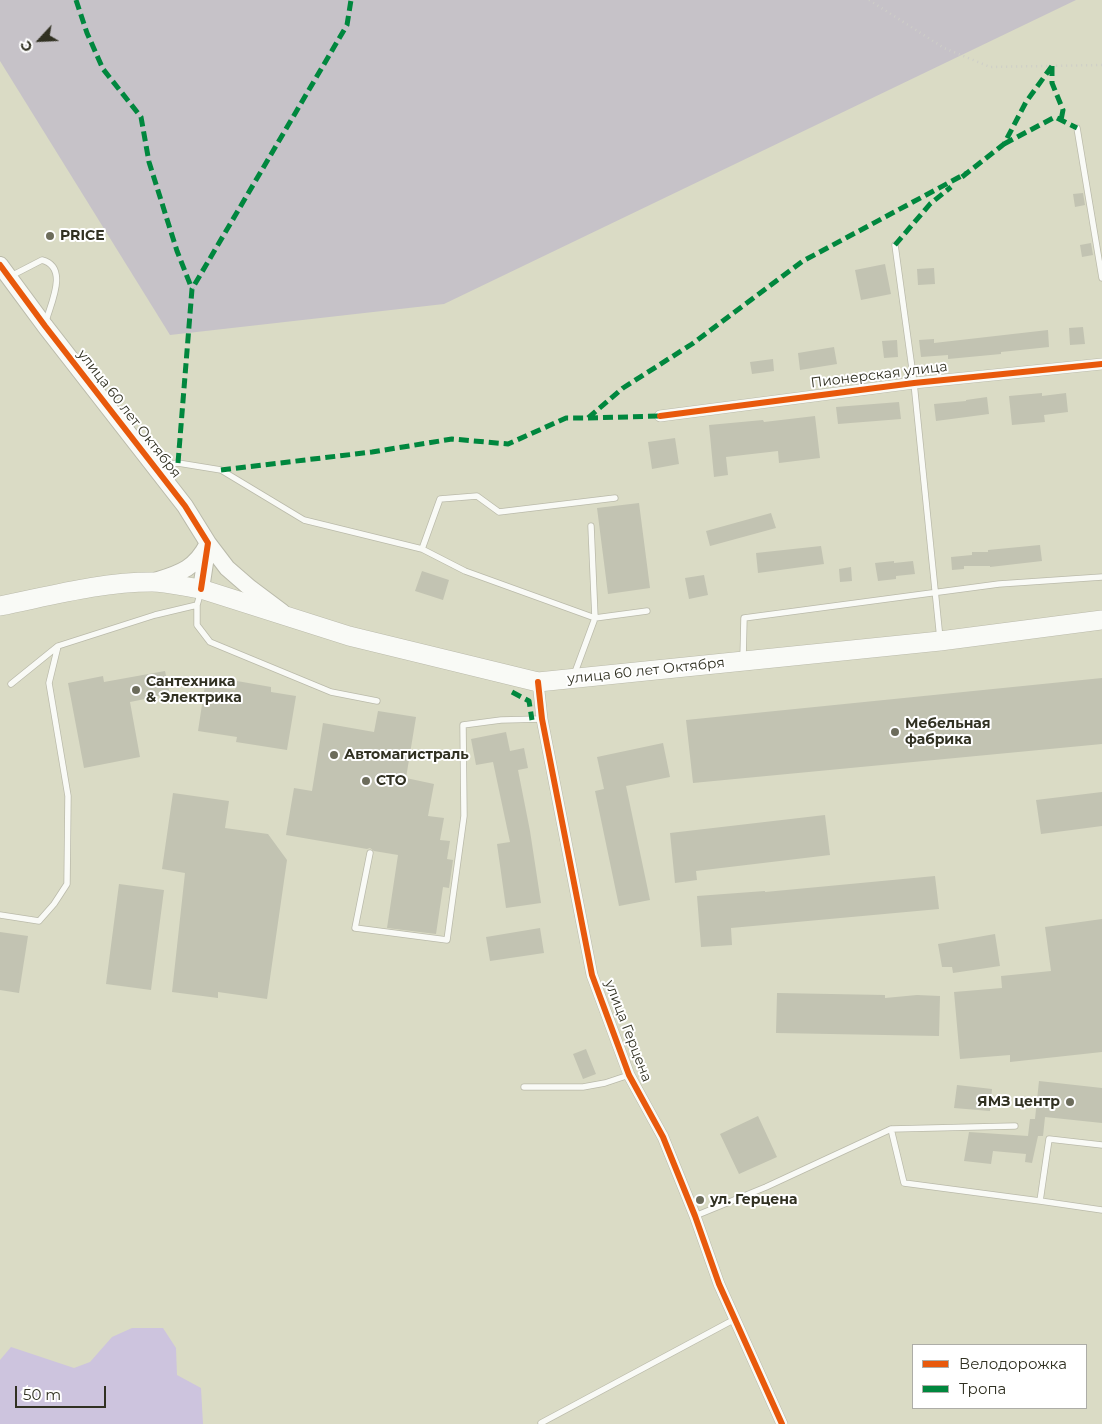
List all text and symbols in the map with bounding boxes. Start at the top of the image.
north arrow [15,15,65,65]
text: С [16,38,37,55]
place label: PRICE [60,228,105,244]
marker: PRICE [44,230,56,242]
street label: улица 60 лет Октября [74,346,184,482]
street label: Пионерская улица [810,358,948,392]
street label: улица 60 лет Октября [566,654,726,688]
place label: Сантехника & Электрика [146,674,242,706]
marker: Сантехника & Электрика [130,684,142,696]
place label: Мебельная фабрика [905,716,991,749]
marker: Мебельная фабрика [889,726,901,738]
place label: Автомагистраль [344,747,469,763]
marker: Автомагистраль [328,749,340,761]
place label: СТО [376,773,407,789]
marker: СТО [360,775,372,787]
street label: улица Герцена [601,978,655,1084]
place label: ЯМЗ центр [977,1094,1060,1110]
marker: ЯМЗ центр [1064,1096,1076,1108]
place label: ул. Герцена [710,1192,797,1208]
marker: ул. Герцена [694,1194,706,1206]
legend [912,1344,1087,1409]
text: Велодорожка [959,1354,1067,1373]
scale bar [18,1376,109,1408]
text: Тропа [959,1379,1006,1398]
text: 50 m [23,1385,61,1404]

